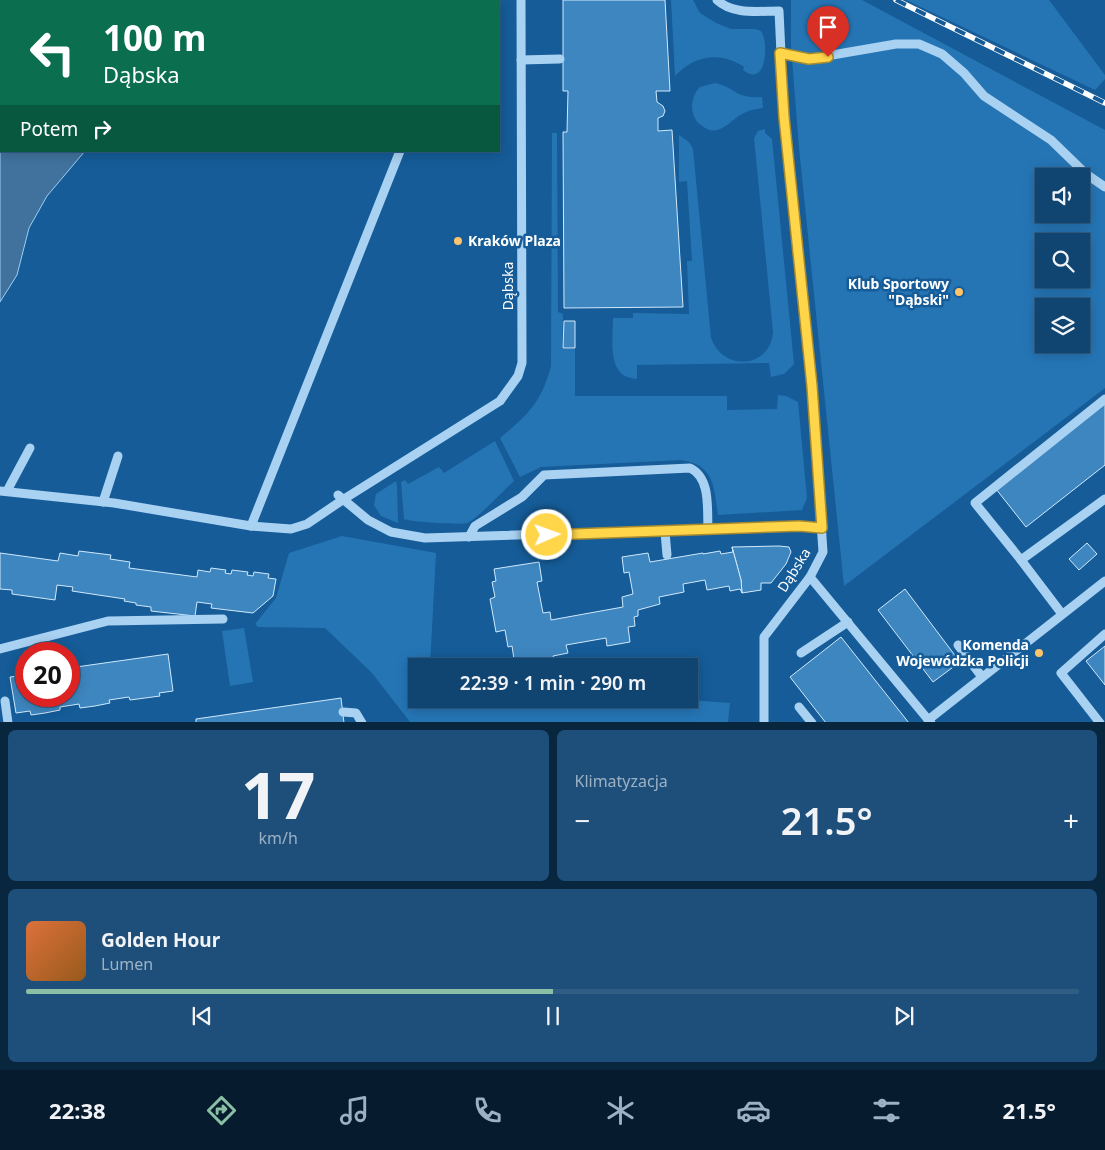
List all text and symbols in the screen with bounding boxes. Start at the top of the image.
pin [807,6,849,57]
icon: arrive [814,13,842,41]
text: 100 m [103,14,206,61]
icon: left [20,20,85,85]
text: Dąbska [103,59,180,89]
icon: right [88,115,116,143]
text: Potem [20,116,78,142]
map controls [1035,168,1090,353]
button: sound [1035,168,1090,223]
place label: Kraków Plaza [468,231,561,250]
button: search [1035,233,1090,288]
marker: Kraków Plaza [452,235,464,247]
street label: Dąbska [498,262,517,310]
place label: Klub Sportowy "Dąbski" [848,274,949,309]
marker: Klub Sportowy "Dąbski" [953,286,965,298]
button: layers [1035,298,1090,353]
position arrow [520,508,572,560]
street label: Dąbska [773,544,815,595]
place label: Komenda Wojewódzka Policji [896,635,1029,670]
speed limit sign: 20 [15,642,80,707]
marker: Komenda Wojewódzka Policji [1033,647,1045,659]
text: 22:39 · 1 min · 290 m [460,670,646,696]
text: 17 [241,750,315,838]
text: Klimatyzacja [575,770,668,792]
text: 21.5° [781,794,873,846]
text: − [575,801,591,839]
text: + [1063,801,1079,839]
text: km/h [259,827,298,849]
text: Golden Hour [101,927,220,953]
text: Lumen [101,953,153,975]
icon: previous [188,1002,216,1030]
icon: pause [539,1002,567,1030]
icon: next [890,1002,918,1030]
icon: directions [204,1093,239,1128]
icon: music [337,1093,372,1128]
icon: phone [470,1093,505,1128]
icon: climate [603,1093,638,1128]
icon: car [736,1093,771,1128]
icon: filters [869,1093,904,1128]
text: 22:38 [49,1095,106,1125]
text: 21.5° [1003,1095,1056,1125]

